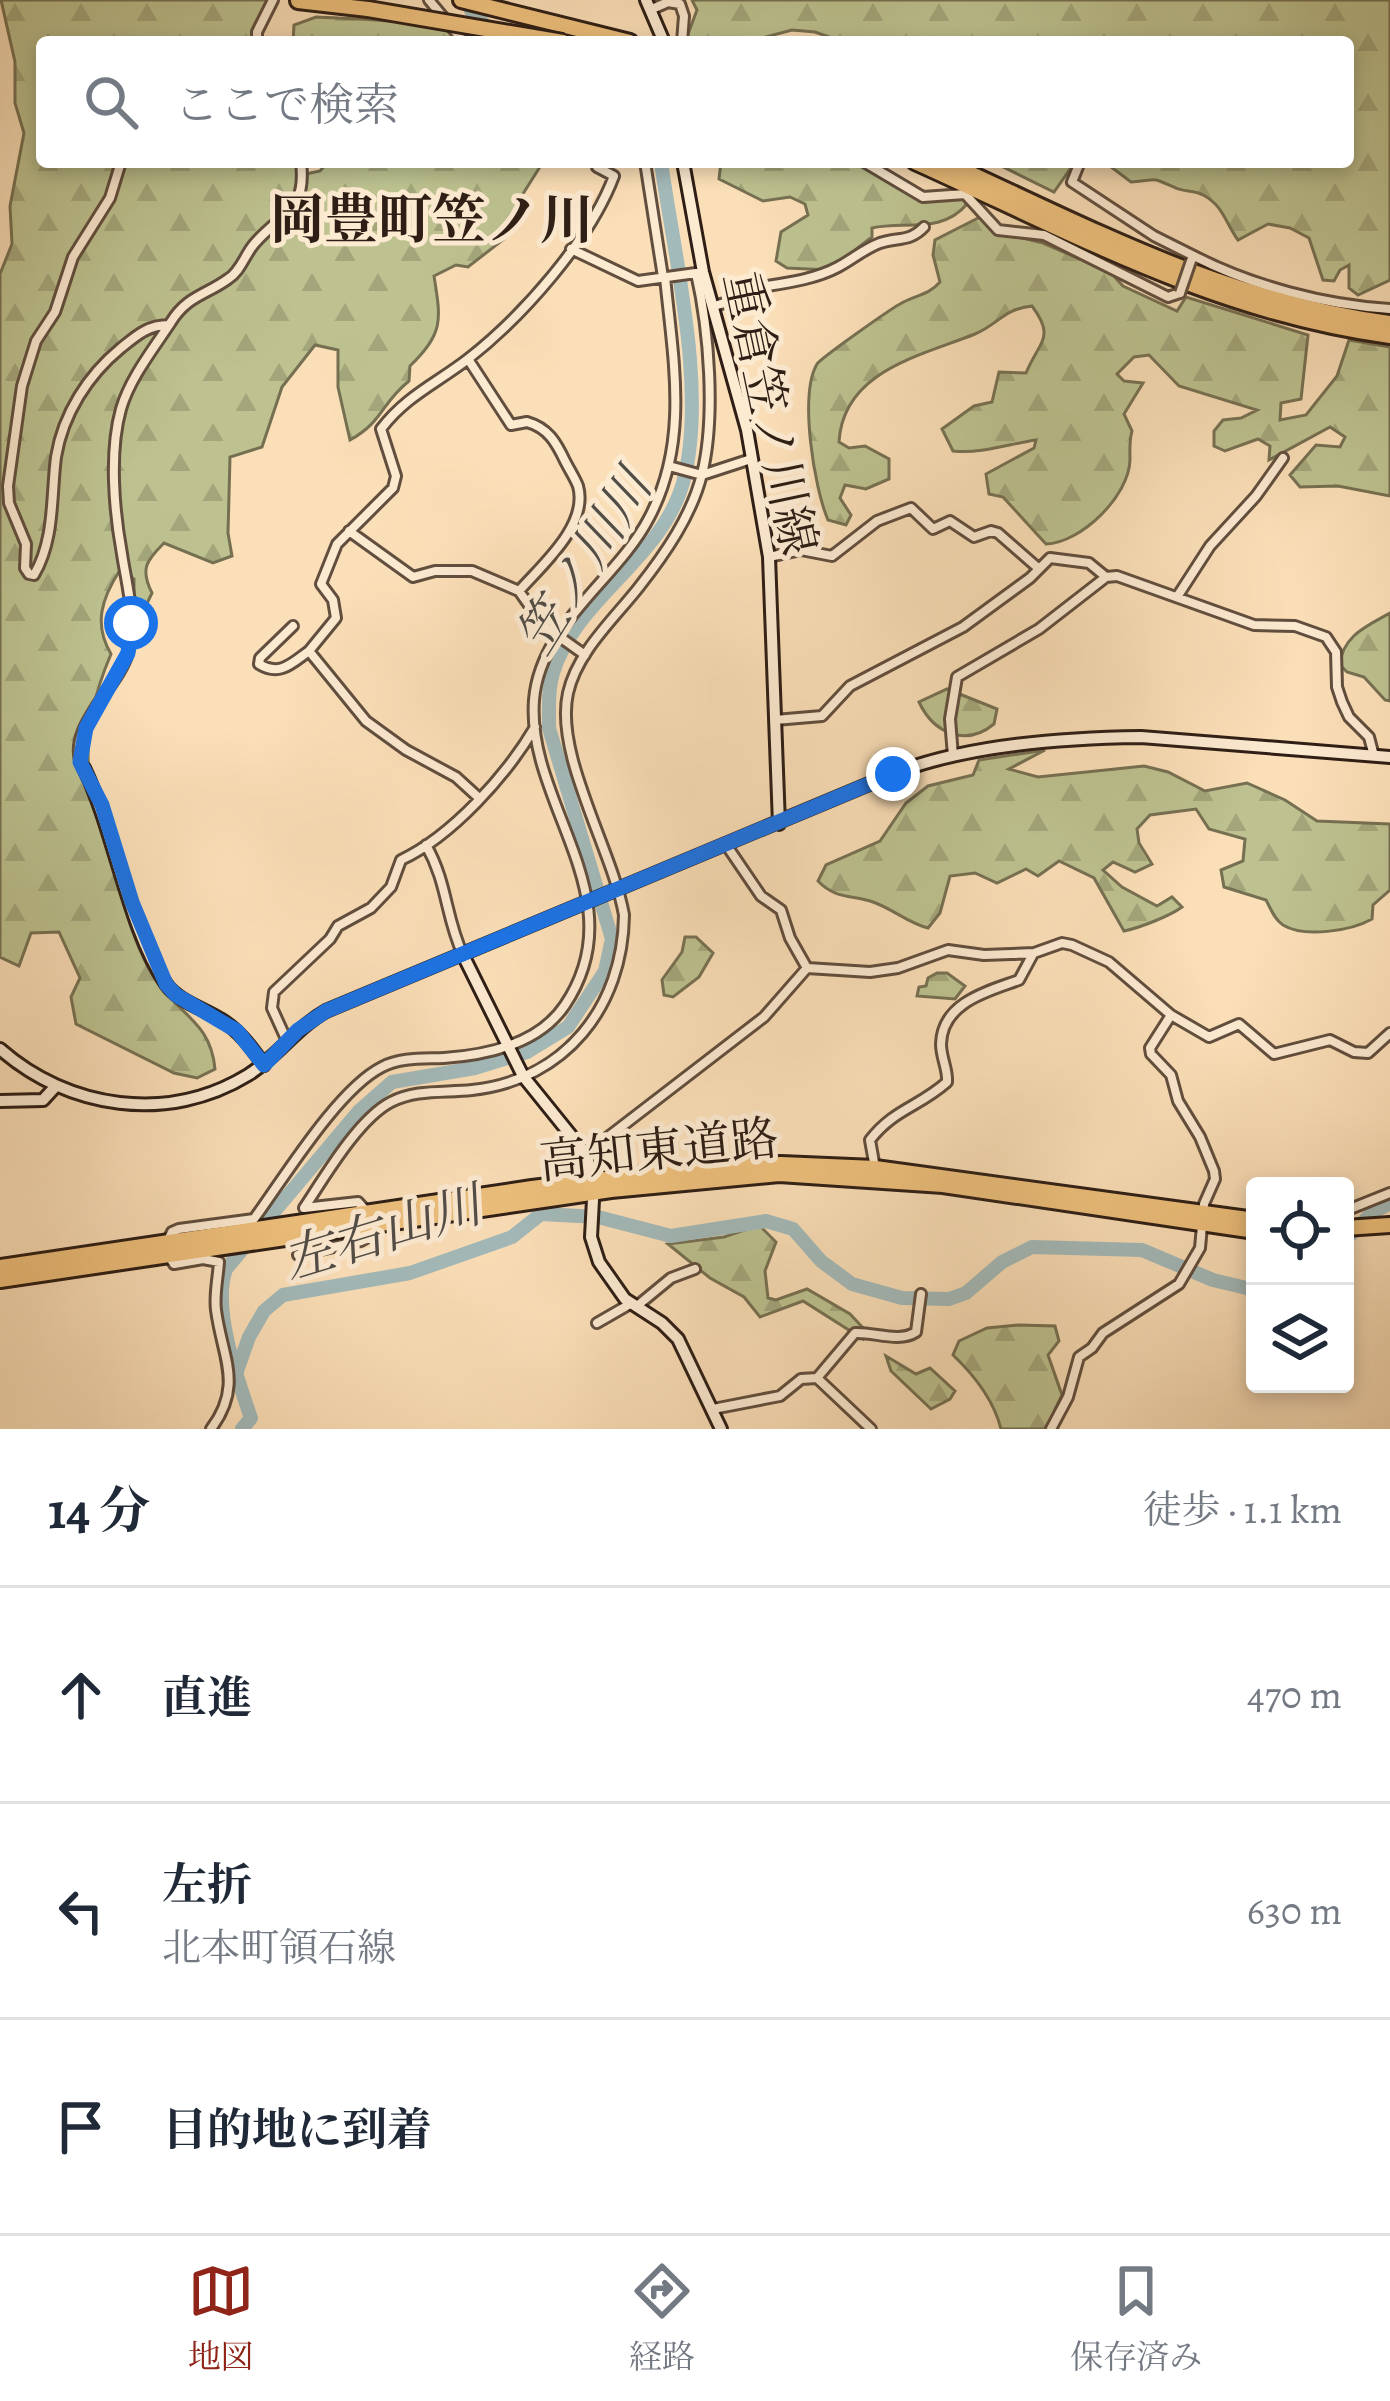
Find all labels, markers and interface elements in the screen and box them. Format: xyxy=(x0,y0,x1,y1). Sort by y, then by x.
search box xyxy=(36,36,1354,168)
icon: search xyxy=(78,69,144,135)
text: ここで検索 xyxy=(174,74,399,136)
district label: 岡豊町笠ノ川 xyxy=(270,183,594,257)
street label: 重倉笠ノ川線 xyxy=(708,265,832,561)
water label: 笠ノ川川 xyxy=(500,453,670,667)
route start xyxy=(104,596,158,650)
route end xyxy=(866,747,920,801)
street label: 高知東道路 xyxy=(536,1105,782,1195)
water label: 左右山川 xyxy=(274,1168,495,1296)
map controls xyxy=(1246,1177,1354,1393)
button: locate xyxy=(1246,1177,1354,1285)
button: layers xyxy=(1246,1285,1354,1393)
text: 14 分 xyxy=(48,1476,150,1546)
text: 徒歩 · 1.1 km xyxy=(1143,1483,1342,1536)
icon: ahead xyxy=(48,1662,114,1728)
text: 直進 xyxy=(162,1667,252,1729)
text: 470 m xyxy=(1247,1668,1342,1721)
text: 左折 xyxy=(162,1854,252,1916)
icon: left xyxy=(48,1878,114,1944)
text: 630 m xyxy=(1247,1884,1342,1937)
text: 北本町領石線 xyxy=(162,1921,396,1974)
icon: arrive xyxy=(48,2094,114,2160)
text: 目的地に到着 xyxy=(162,2099,432,2161)
tab: 地図 xyxy=(188,2258,254,2379)
tab: 経路 xyxy=(629,2258,695,2379)
tab: 保存済み xyxy=(1070,2258,1202,2379)

